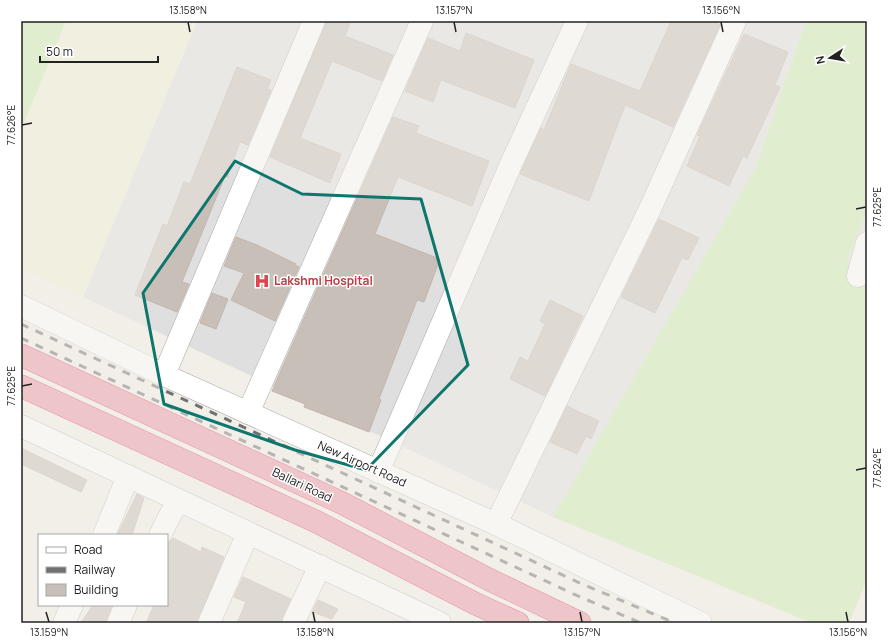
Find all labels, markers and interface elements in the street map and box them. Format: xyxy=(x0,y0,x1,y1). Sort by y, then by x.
text: 13.158°N xyxy=(169,3,207,17)
text: 13.157°N xyxy=(436,3,473,17)
text: 13.156°N xyxy=(702,3,740,17)
scale bar xyxy=(40,38,158,64)
north arrow xyxy=(810,38,850,78)
text: 50 m xyxy=(46,43,73,60)
text: N xyxy=(812,55,828,66)
text: 77.626°E xyxy=(4,104,18,145)
text: 77.625°E xyxy=(870,187,884,227)
hospital icon: Lakshmi Hospital xyxy=(253,272,271,290)
place label: Lakshmi Hospital xyxy=(274,272,373,289)
text: 77.625°E xyxy=(4,366,18,406)
street label: New Airport Road xyxy=(315,436,409,491)
text: 77.624°E xyxy=(870,448,884,488)
street label: Ballari Road xyxy=(269,463,335,506)
legend xyxy=(38,534,168,606)
text: Road xyxy=(74,541,102,558)
text: Railway xyxy=(74,561,116,578)
text: Building xyxy=(74,581,118,598)
text: 13.159°N xyxy=(30,625,68,639)
text: 13.158°N xyxy=(296,625,334,639)
text: 13.157°N xyxy=(564,625,601,639)
text: 13.156°N xyxy=(829,625,867,639)

